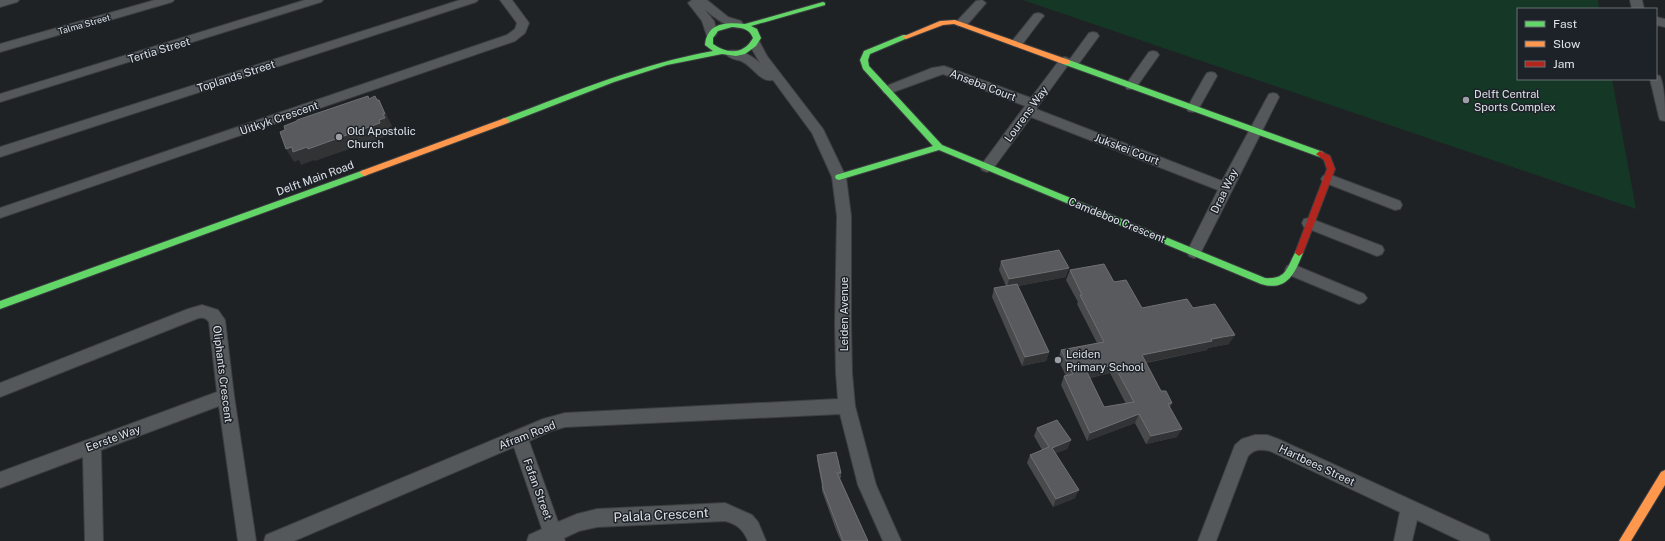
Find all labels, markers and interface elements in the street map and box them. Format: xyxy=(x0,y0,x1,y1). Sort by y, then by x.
legend xyxy=(1517,8,1657,80)
street label: Talma Street xyxy=(57,11,112,37)
text: Fast xyxy=(1553,17,1578,31)
street label: Tertia Street xyxy=(127,35,191,65)
text: Slow xyxy=(1553,37,1581,51)
text: Jam xyxy=(1553,57,1575,71)
street label: Toplands Street xyxy=(196,58,276,94)
street label: Anseba Court xyxy=(948,67,1018,103)
street label: Lourens Way xyxy=(1002,84,1050,144)
place label: Delft Central Sports Complex xyxy=(1474,88,1556,113)
marker: Delft Central Sports Complex xyxy=(1461,95,1471,105)
street label: Uitkyk Crescent xyxy=(238,99,320,137)
place label: Old Apostolic Church xyxy=(347,125,416,150)
street label: Jukskei Court xyxy=(1093,131,1161,167)
marker: Old Apostolic Church xyxy=(334,132,344,142)
street label: Delft Main Road xyxy=(275,158,355,198)
street label: Draa Way xyxy=(1208,167,1240,215)
street label: Camdeboo Crescent xyxy=(1067,195,1167,245)
street label: Leiden Avenue xyxy=(838,277,850,351)
street label: Oliphants Crescent xyxy=(211,325,235,423)
place label: Leiden Primary School xyxy=(1066,348,1144,373)
marker: Leiden Primary School xyxy=(1053,355,1063,365)
street label: Afram Road xyxy=(497,419,557,451)
street label: Eerste Way xyxy=(84,423,142,453)
street label: Hartbees Street xyxy=(1277,442,1357,488)
street label: Fafan Street xyxy=(521,457,555,521)
street label: Palala Crescent xyxy=(613,505,709,525)

